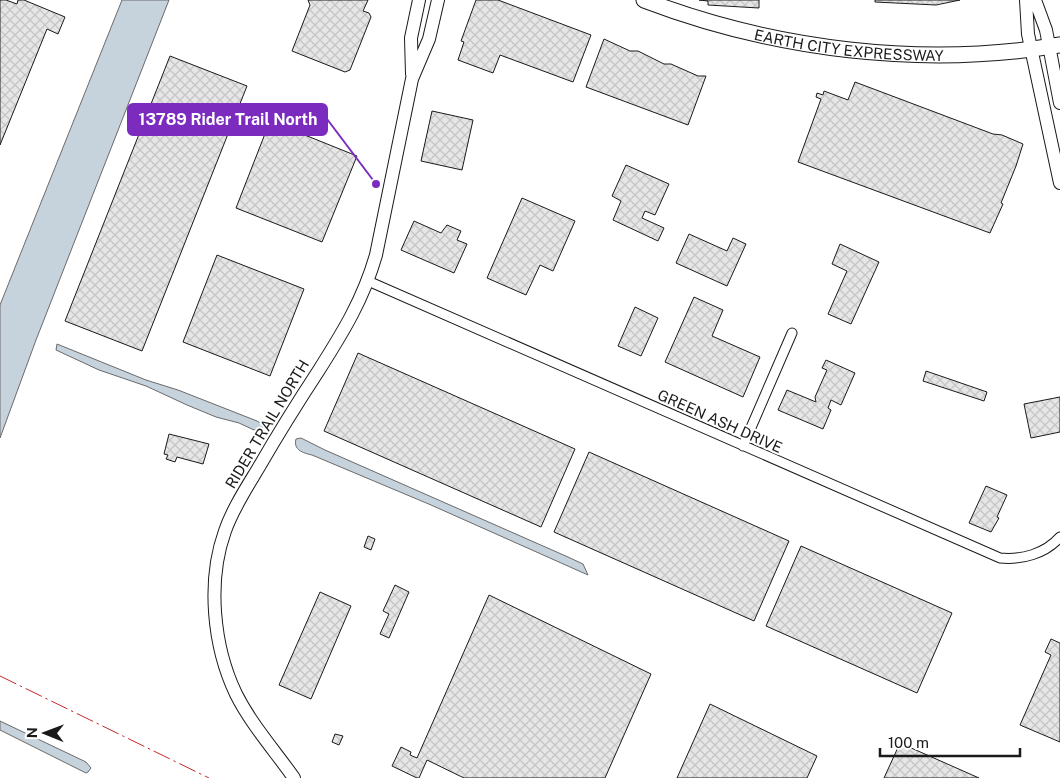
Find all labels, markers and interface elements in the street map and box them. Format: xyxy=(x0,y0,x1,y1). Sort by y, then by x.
street label: EARTH CITY EXPRESSWAY xyxy=(753,25,944,63)
callout: 13789 Rider Trail North xyxy=(128,104,327,135)
text: 13789 Rider Trail North xyxy=(139,110,317,129)
street label: RIDER TRAIL NORTH xyxy=(222,357,312,491)
street label: GREEN ASH DRIVE xyxy=(655,386,785,456)
north arrow xyxy=(20,708,70,758)
scale bar xyxy=(880,726,1020,758)
text: N xyxy=(24,727,40,738)
text: 100 m xyxy=(888,734,929,751)

